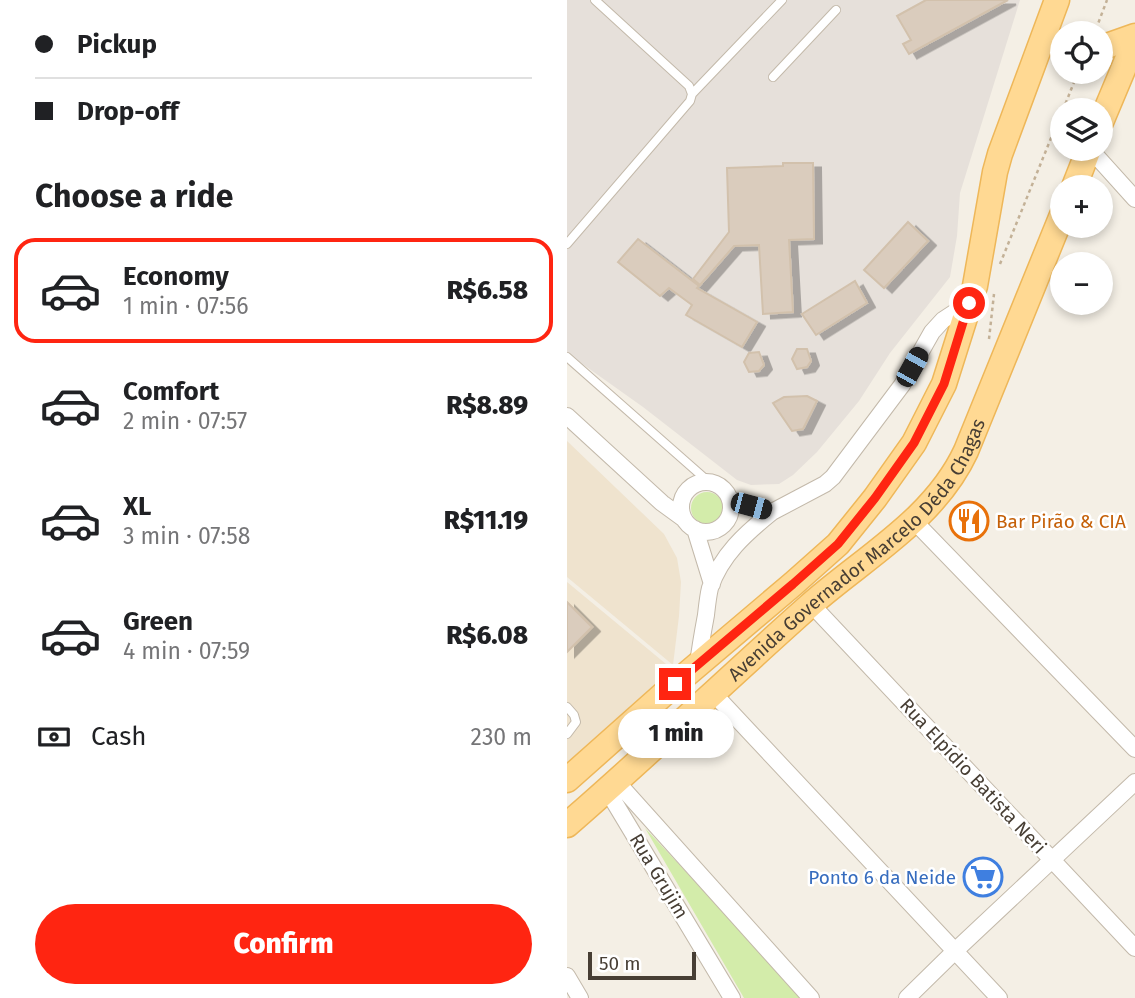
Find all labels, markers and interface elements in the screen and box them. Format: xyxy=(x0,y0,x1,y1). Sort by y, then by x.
map controls xyxy=(1050,21,1113,315)
button: locate xyxy=(1050,21,1113,84)
text: Pickup xyxy=(77,29,157,60)
text: Drop-off xyxy=(77,96,179,127)
button: layers xyxy=(1050,98,1113,161)
button: + xyxy=(1050,175,1113,238)
text: Choose a ride xyxy=(35,177,233,215)
button: − xyxy=(1050,252,1113,315)
icon: car xyxy=(39,259,102,322)
text: Economy xyxy=(123,261,229,292)
text: R$6.58 xyxy=(447,275,528,306)
route start xyxy=(953,287,985,319)
text: 1 min · 07:56 xyxy=(123,292,248,320)
car xyxy=(893,344,932,390)
icon: car xyxy=(39,374,102,437)
text: Comfort xyxy=(123,376,219,407)
text: R$8.89 xyxy=(446,390,528,421)
text: 2 min · 07:57 xyxy=(123,407,247,435)
street label: Avenida Governador Marcelo Déda Chagas xyxy=(723,415,990,685)
icon: car xyxy=(39,489,102,552)
car xyxy=(728,490,775,522)
text: XL xyxy=(123,491,151,522)
restaurant icon: Bar Pirão & CIA xyxy=(948,500,990,542)
text: R$11.19 xyxy=(444,505,528,536)
place label: Bar Pirão & CIA xyxy=(996,510,1126,533)
text: 3 min · 07:58 xyxy=(123,522,250,550)
icon: car xyxy=(39,604,102,667)
text: Green xyxy=(123,606,193,637)
text: R$6.08 xyxy=(446,620,528,651)
text: 4 min · 07:59 xyxy=(123,637,250,665)
route end xyxy=(659,668,691,700)
street label: Rua Elpídio Batista Neri xyxy=(895,694,1051,858)
callout: 1 min xyxy=(617,708,733,758)
icon: cash xyxy=(35,718,73,756)
text: 1 min xyxy=(648,719,704,747)
text: Cash xyxy=(91,721,147,752)
text: 230 m xyxy=(471,723,532,751)
street label: Rua Grujim xyxy=(625,829,693,923)
supermarket icon: Ponto 6 da Neide xyxy=(962,856,1004,898)
place label: Ponto 6 da Neide xyxy=(808,866,956,889)
button: Confirm xyxy=(35,904,532,984)
scale bar xyxy=(588,949,697,981)
text: 50 m xyxy=(599,952,640,975)

